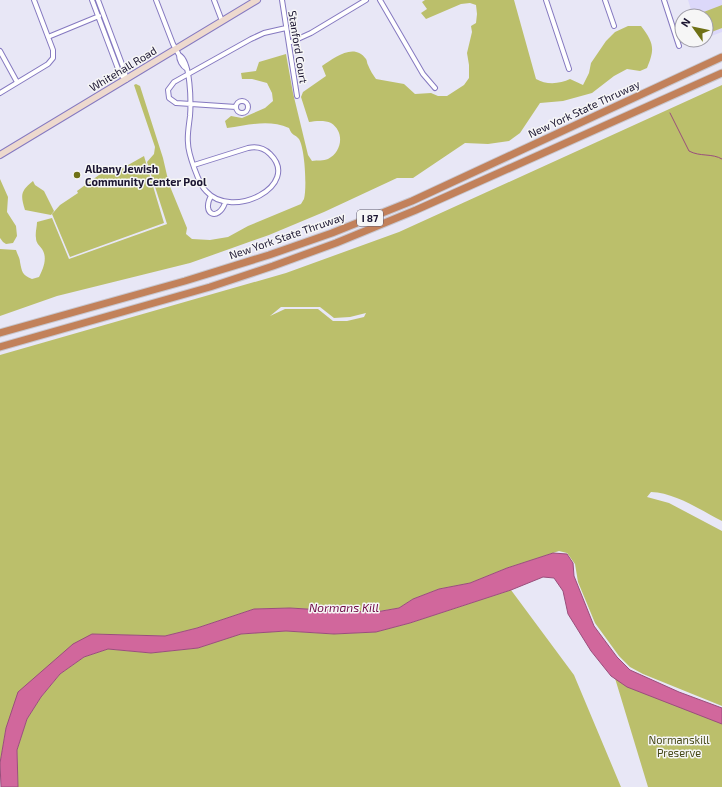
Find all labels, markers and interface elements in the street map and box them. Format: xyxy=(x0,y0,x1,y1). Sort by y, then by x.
north arrow xyxy=(674,8,714,48)
street label: Stanford Court xyxy=(286,10,311,84)
text: N xyxy=(678,15,693,29)
street label: Whitehall Road xyxy=(87,43,159,94)
street label: New York State Thruway xyxy=(526,77,642,140)
place label: Albany Jewish Community Center Pool xyxy=(85,162,207,189)
marker: Albany Jewish Community Center Pool xyxy=(72,170,82,180)
street label: New York State Thruway xyxy=(227,209,347,261)
road number: I 87 xyxy=(357,210,383,226)
water label: Normans Kill xyxy=(309,600,379,614)
park label: Normanskill Preserve xyxy=(649,733,710,759)

